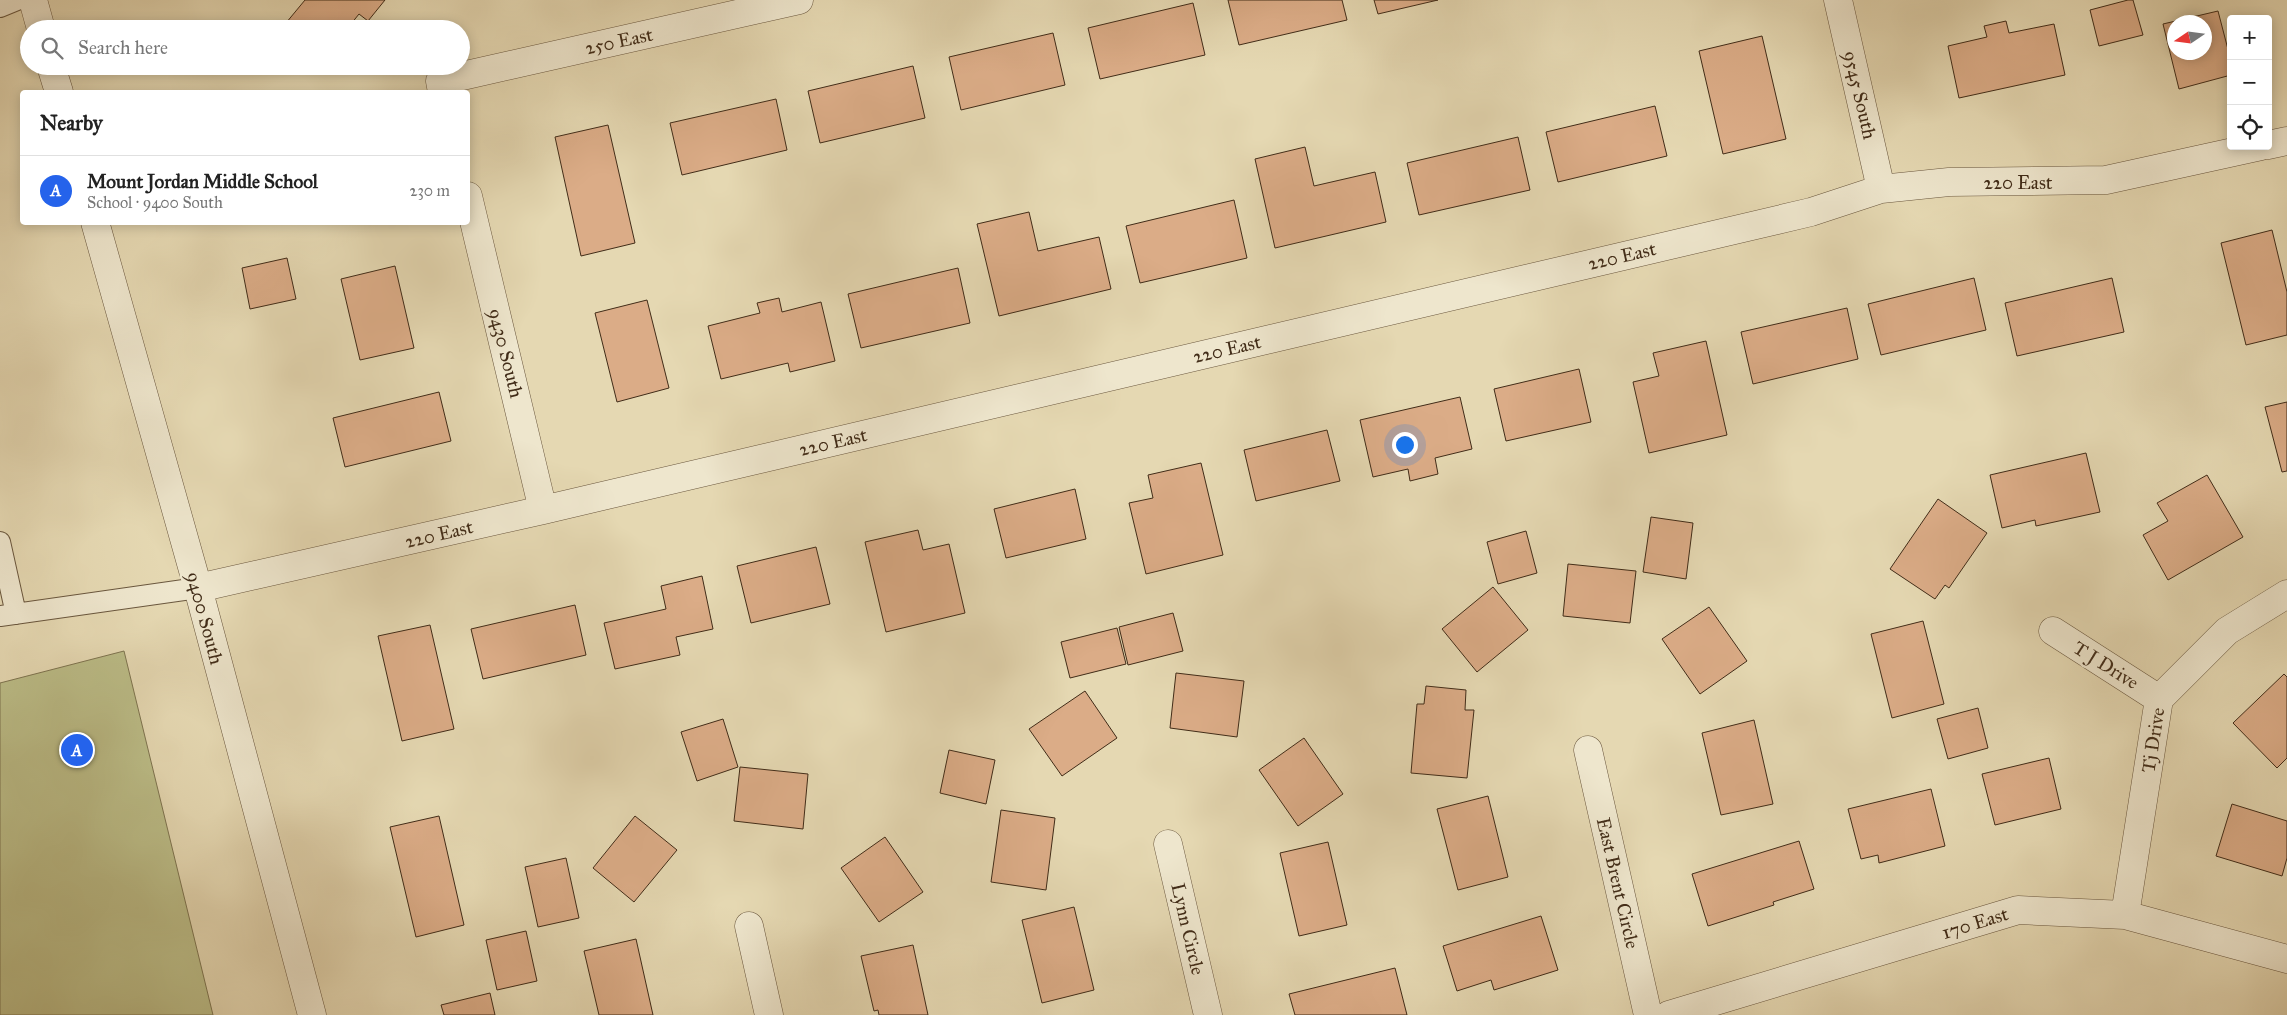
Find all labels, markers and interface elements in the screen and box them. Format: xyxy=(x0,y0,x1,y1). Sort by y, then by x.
north arrow xyxy=(2167,15,2212,60)
map controls xyxy=(2227,15,2272,150)
button: + xyxy=(2227,15,2272,60)
search box xyxy=(20,20,470,75)
street label: 250 East xyxy=(583,23,655,59)
icon: search xyxy=(38,34,66,62)
text: Search here xyxy=(78,36,168,59)
street label: 9545 South xyxy=(1839,49,1881,142)
button: − xyxy=(2227,60,2272,105)
button: locate xyxy=(2227,105,2272,150)
text: Nearby xyxy=(40,110,103,136)
text: Mount Jordan Middle School xyxy=(87,170,318,193)
street label: 220 East xyxy=(1983,171,2053,194)
text: A xyxy=(51,181,61,200)
text: 230 m xyxy=(410,181,450,200)
text: School · 9400 South xyxy=(87,193,223,212)
street label: 220 East xyxy=(1586,237,1659,275)
street label: 9430 South xyxy=(484,306,528,401)
street label: 220 East xyxy=(1191,330,1264,368)
street label: 220 East xyxy=(797,423,870,461)
your location xyxy=(1392,432,1418,458)
street label: 220 East xyxy=(403,515,476,553)
street label: 9400 South xyxy=(182,569,229,667)
street label: T J Drive xyxy=(2068,636,2143,695)
street label: Tj Drive xyxy=(2137,706,2170,774)
pin: A xyxy=(61,731,93,769)
street label: East Brent Circle xyxy=(1592,815,1644,951)
street label: Lynn Circle xyxy=(1166,881,1210,977)
street label: 170 East xyxy=(1939,902,2011,944)

